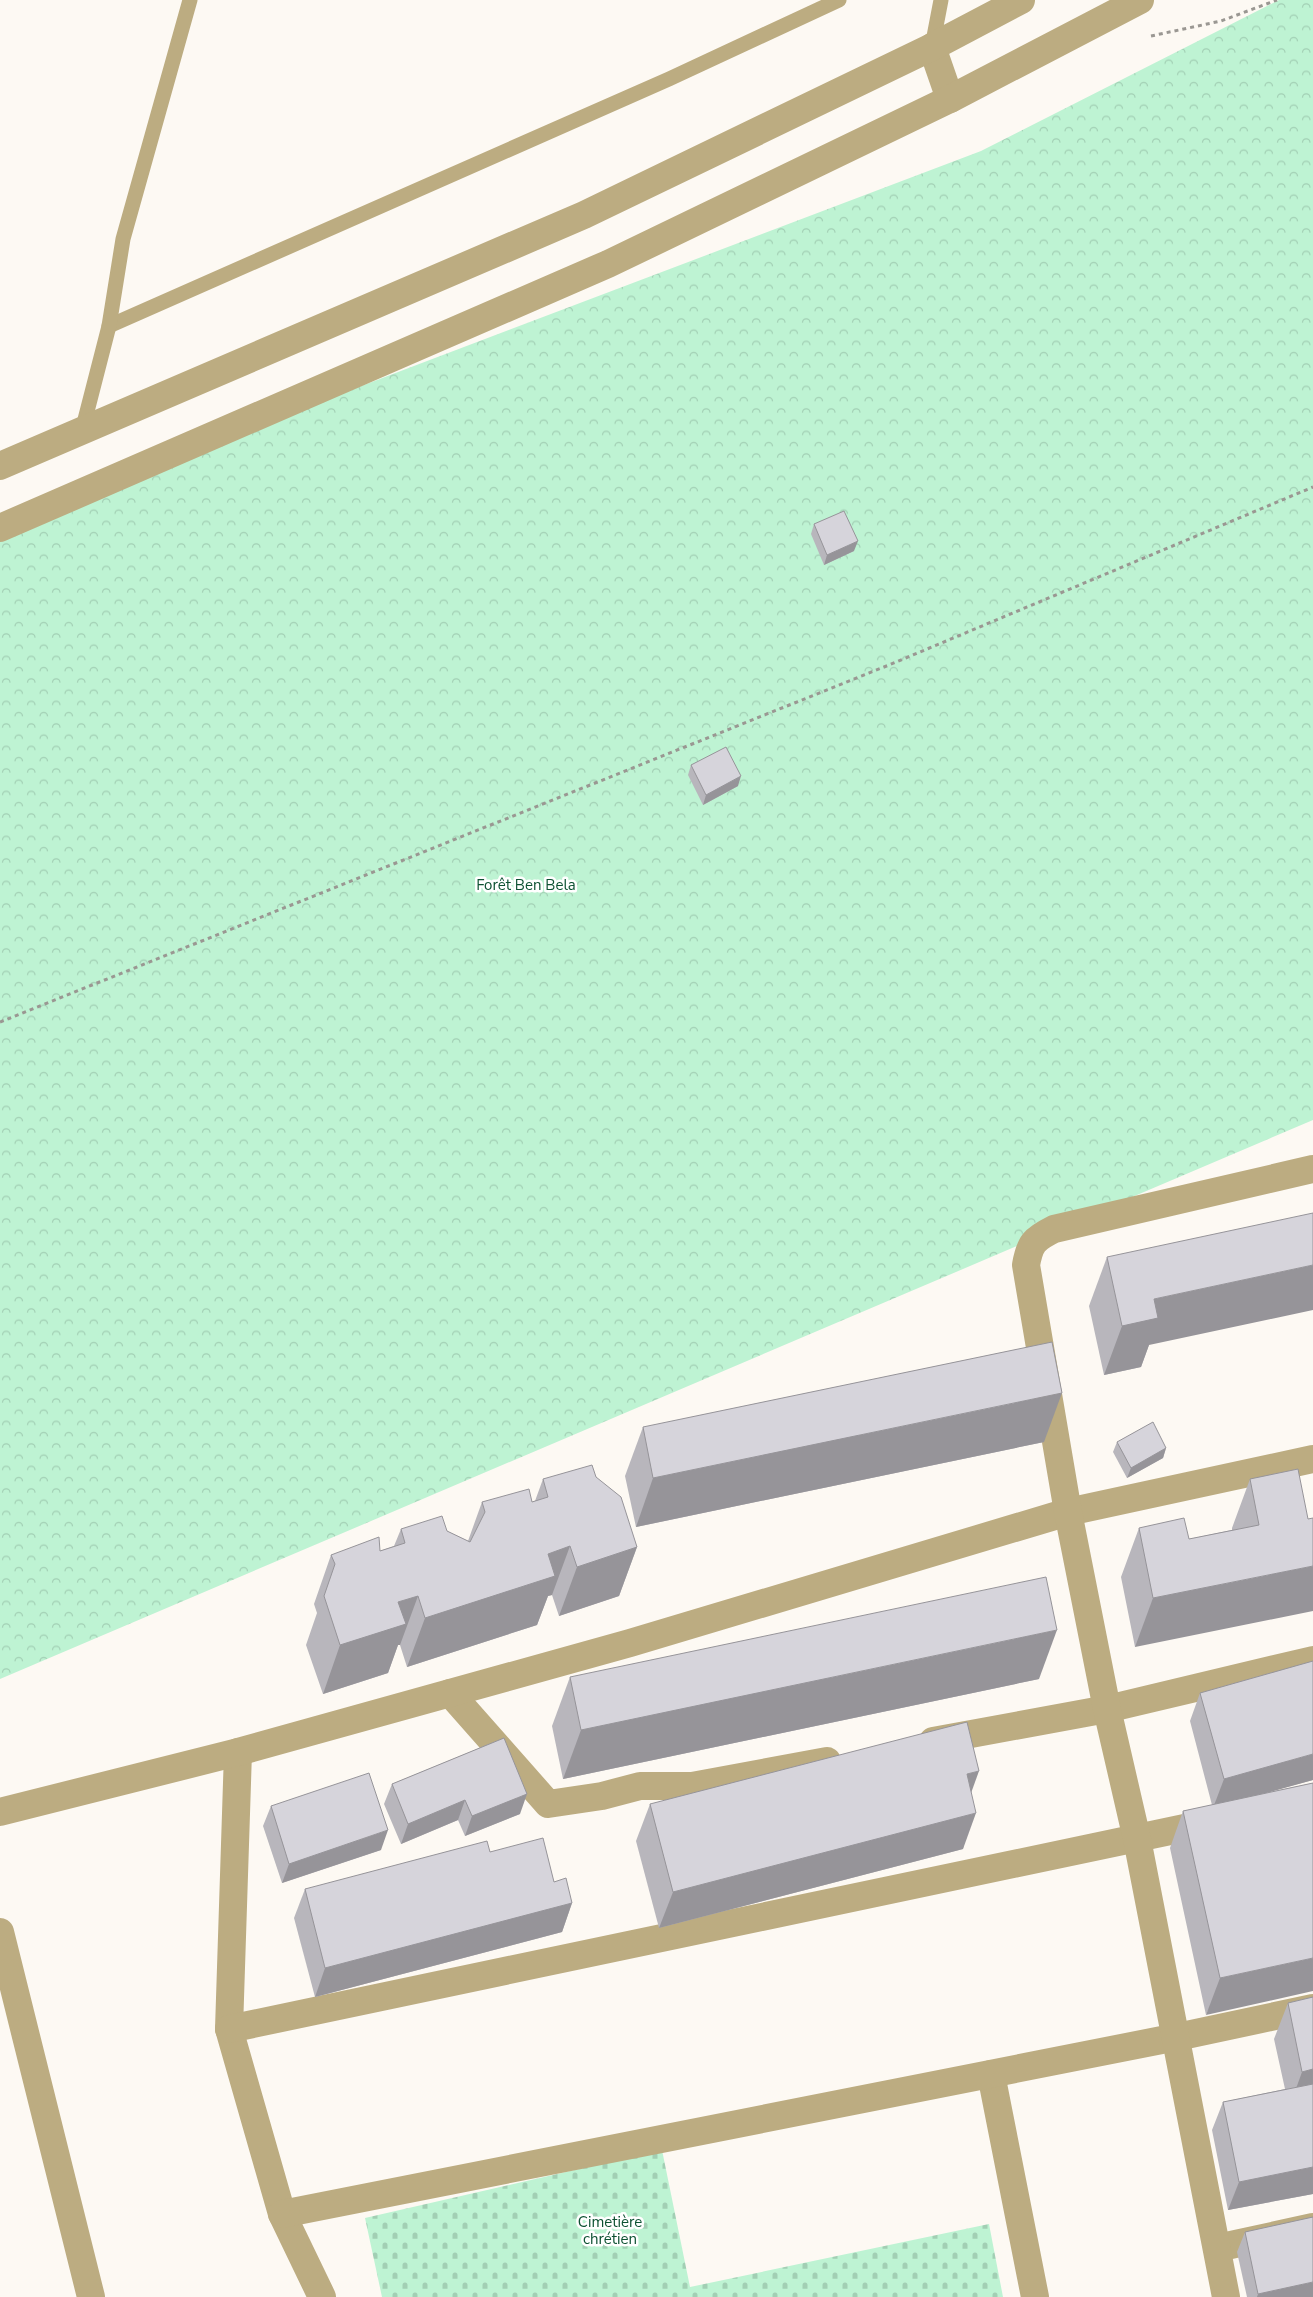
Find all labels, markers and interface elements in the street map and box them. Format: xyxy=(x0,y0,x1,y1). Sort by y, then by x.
park label: Forêt Ben Bela xyxy=(476,875,576,895)
park label: Cimetière chrétien xyxy=(578,2212,642,2249)

